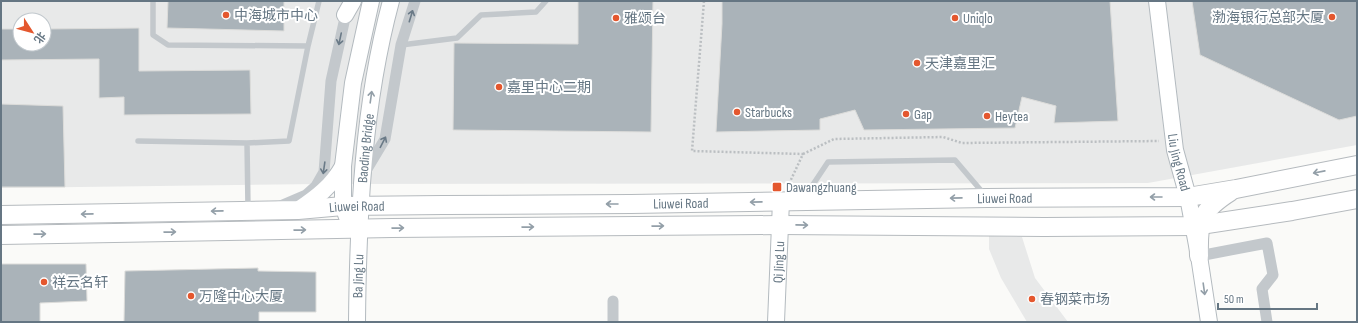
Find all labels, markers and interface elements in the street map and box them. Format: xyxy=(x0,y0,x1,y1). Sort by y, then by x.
place label: 中海城市中心 xyxy=(234,7,318,24)
place label: 渤海银行总部大厦 xyxy=(1212,9,1324,26)
marker: 中海城市中心 xyxy=(221,10,231,20)
one-way arrow xyxy=(408,10,415,23)
place label: 雅颂台 xyxy=(624,10,666,27)
place label: Uniqlo xyxy=(963,10,993,27)
north arrow xyxy=(12,12,52,52)
marker: 渤海银行总部大厦 xyxy=(1327,12,1337,22)
marker: 雅颂台 xyxy=(611,13,621,23)
marker: Uniqlo xyxy=(950,13,960,23)
text: 北 xyxy=(31,29,48,46)
one-way arrow xyxy=(336,32,344,45)
place label: 天津嘉里汇 xyxy=(925,55,995,72)
marker: 天津嘉里汇 xyxy=(912,58,922,68)
place label: 嘉里中心二期 xyxy=(507,79,591,96)
marker: 嘉里中心二期 xyxy=(494,82,504,92)
one-way arrow xyxy=(367,91,375,104)
place label: Starbucks xyxy=(745,104,792,121)
place label: Gap xyxy=(914,106,932,123)
marker: Starbucks xyxy=(732,107,742,117)
place label: Heytea xyxy=(995,108,1028,125)
marker: Gap xyxy=(901,109,911,119)
marker: Heytea xyxy=(982,111,992,121)
street label: Baoding Bridge xyxy=(354,113,377,184)
street label: Liu Jing Road xyxy=(1165,133,1194,193)
one-way arrow xyxy=(380,137,387,149)
one-way arrow xyxy=(320,161,328,174)
one-way arrow xyxy=(1313,169,1326,177)
place label: Dawangzhuang xyxy=(786,179,857,196)
marker: Dawangzhuang xyxy=(771,181,783,193)
street label: Liuwei Road xyxy=(977,189,1033,207)
one-way arrow xyxy=(1150,193,1163,201)
street label: Liuwei Road xyxy=(653,194,709,212)
one-way arrow xyxy=(950,194,963,202)
street label: Liuwei Road xyxy=(328,197,385,216)
one-way arrow xyxy=(750,198,763,206)
one-way arrow xyxy=(606,200,619,208)
one-way arrow xyxy=(211,207,224,215)
one-way arrow xyxy=(81,210,94,218)
one-way arrow xyxy=(795,221,808,229)
one-way arrow xyxy=(651,222,664,230)
one-way arrow xyxy=(521,223,534,231)
one-way arrow xyxy=(391,224,404,232)
one-way arrow xyxy=(293,226,306,234)
one-way arrow xyxy=(163,228,176,236)
one-way arrow xyxy=(33,231,46,238)
street label: Qi Jing Lu xyxy=(769,241,788,283)
street label: Ba Jing Lu xyxy=(349,254,367,298)
place label: 祥云名轩 xyxy=(52,274,108,291)
marker: 祥云名轩 xyxy=(39,277,49,287)
one-way arrow xyxy=(1200,282,1208,295)
scale bar xyxy=(1218,285,1317,311)
place label: 万隆中心大厦 xyxy=(199,288,283,305)
marker: 万隆中心大厦 xyxy=(186,291,196,301)
place label: 春钢菜市场 xyxy=(1040,291,1110,308)
text: 50 m xyxy=(1224,292,1244,307)
marker: 春钢菜市场 xyxy=(1027,294,1037,304)

